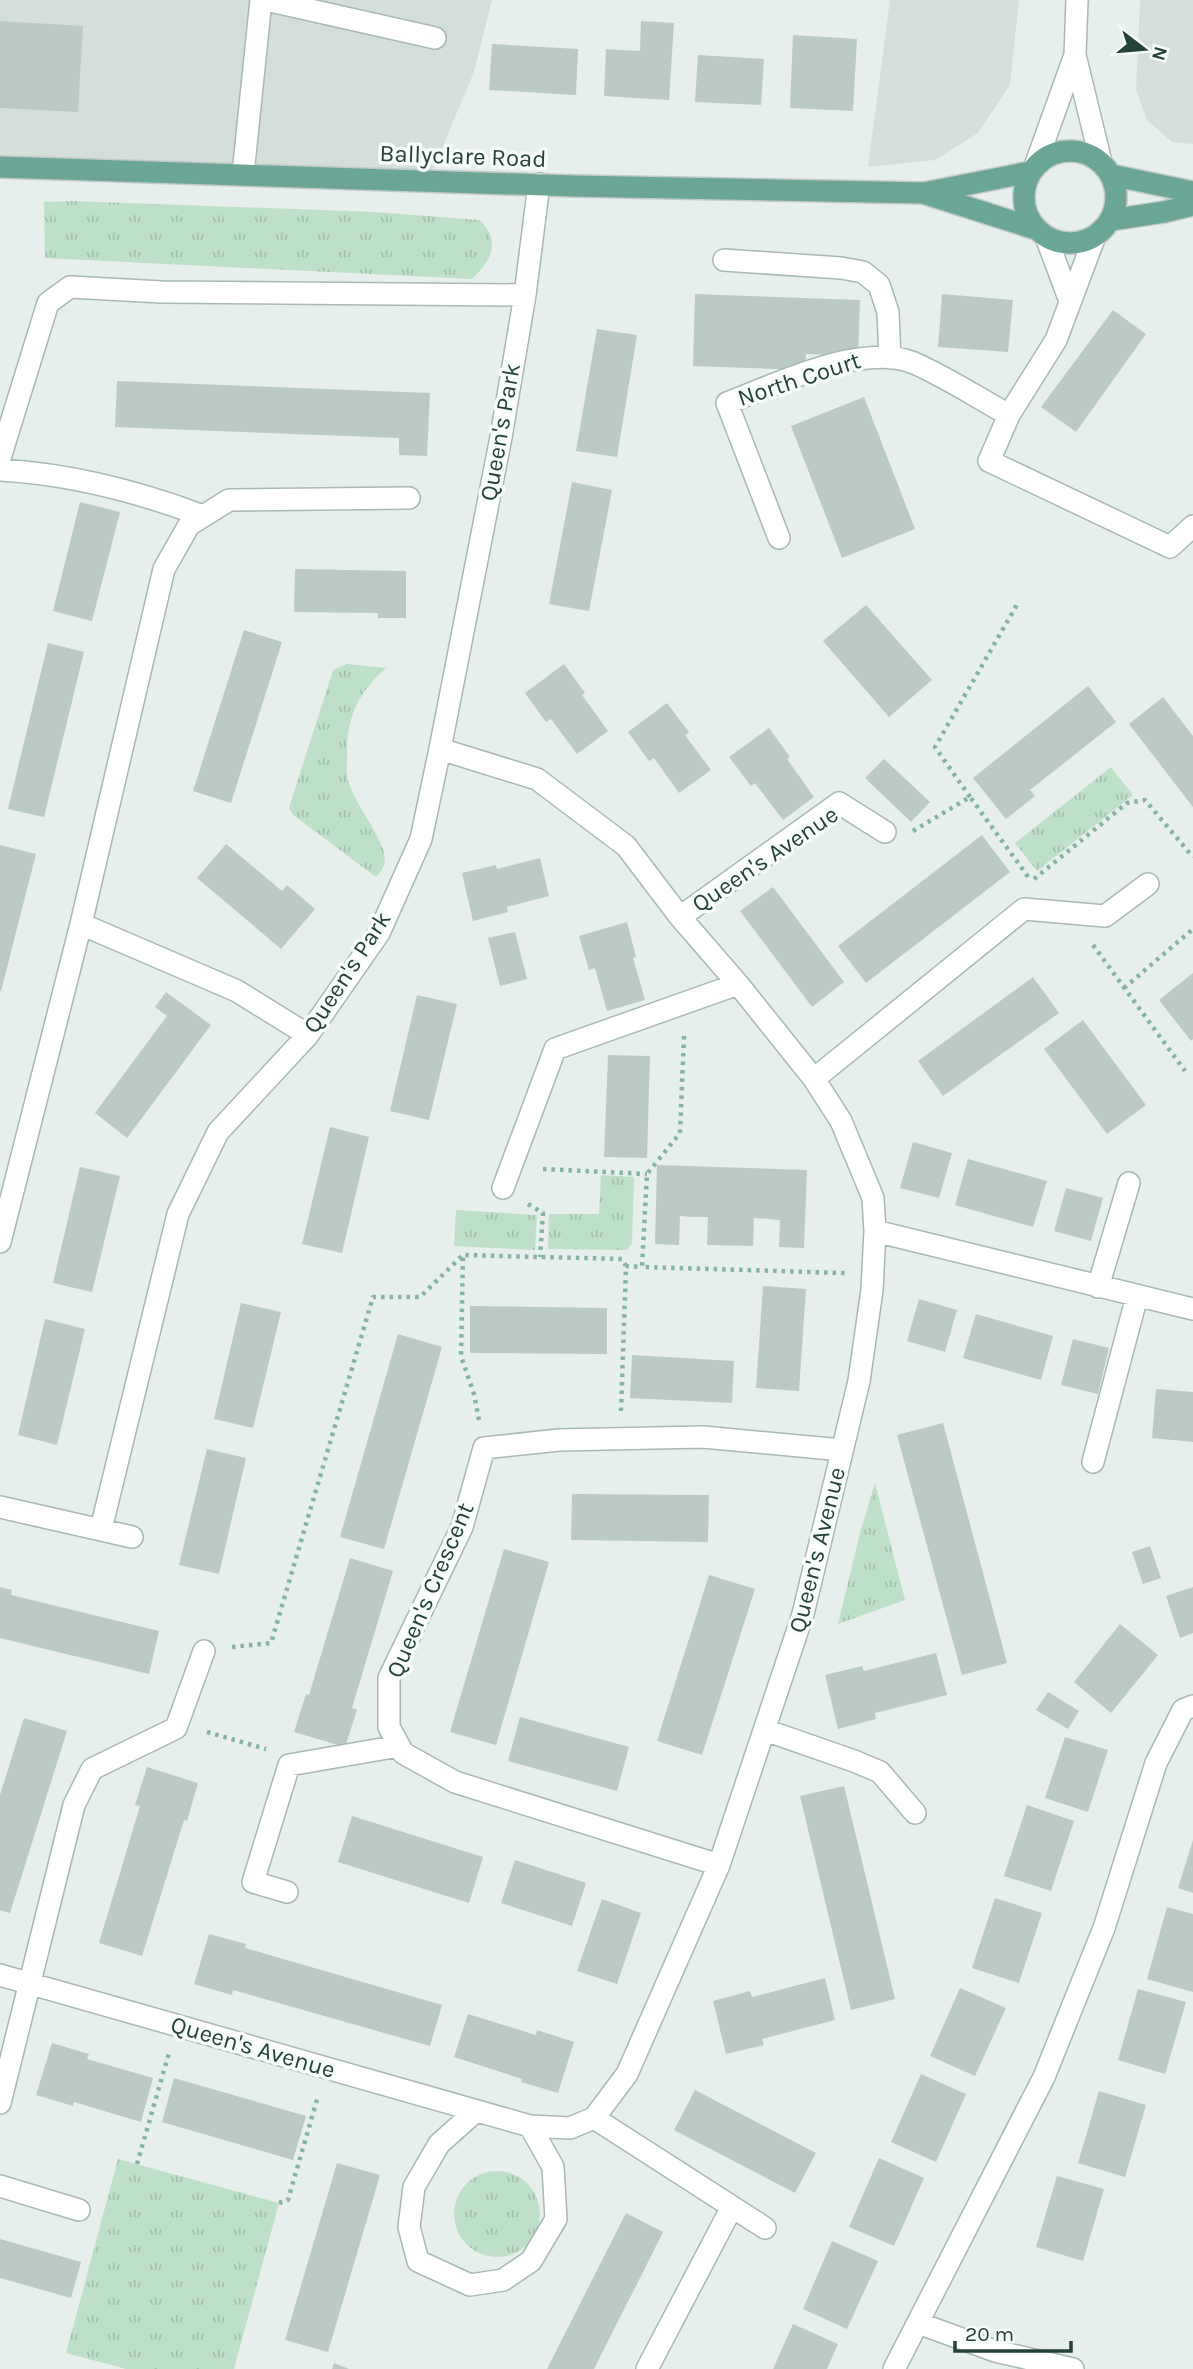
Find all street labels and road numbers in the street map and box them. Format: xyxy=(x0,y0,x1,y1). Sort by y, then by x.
street label: Ballyclare Road xyxy=(379,139,547,173)
street label: North Court xyxy=(734,346,864,412)
street label: Queen's Park xyxy=(474,361,526,503)
street label: Queen's Avenue xyxy=(687,800,843,918)
street label: Queen's Park xyxy=(297,906,397,1038)
street label: Queen's Avenue xyxy=(783,1464,851,1636)
street label: Queen's Crescent xyxy=(381,1498,479,1682)
street label: Queen's Avenue xyxy=(168,2010,338,2084)

